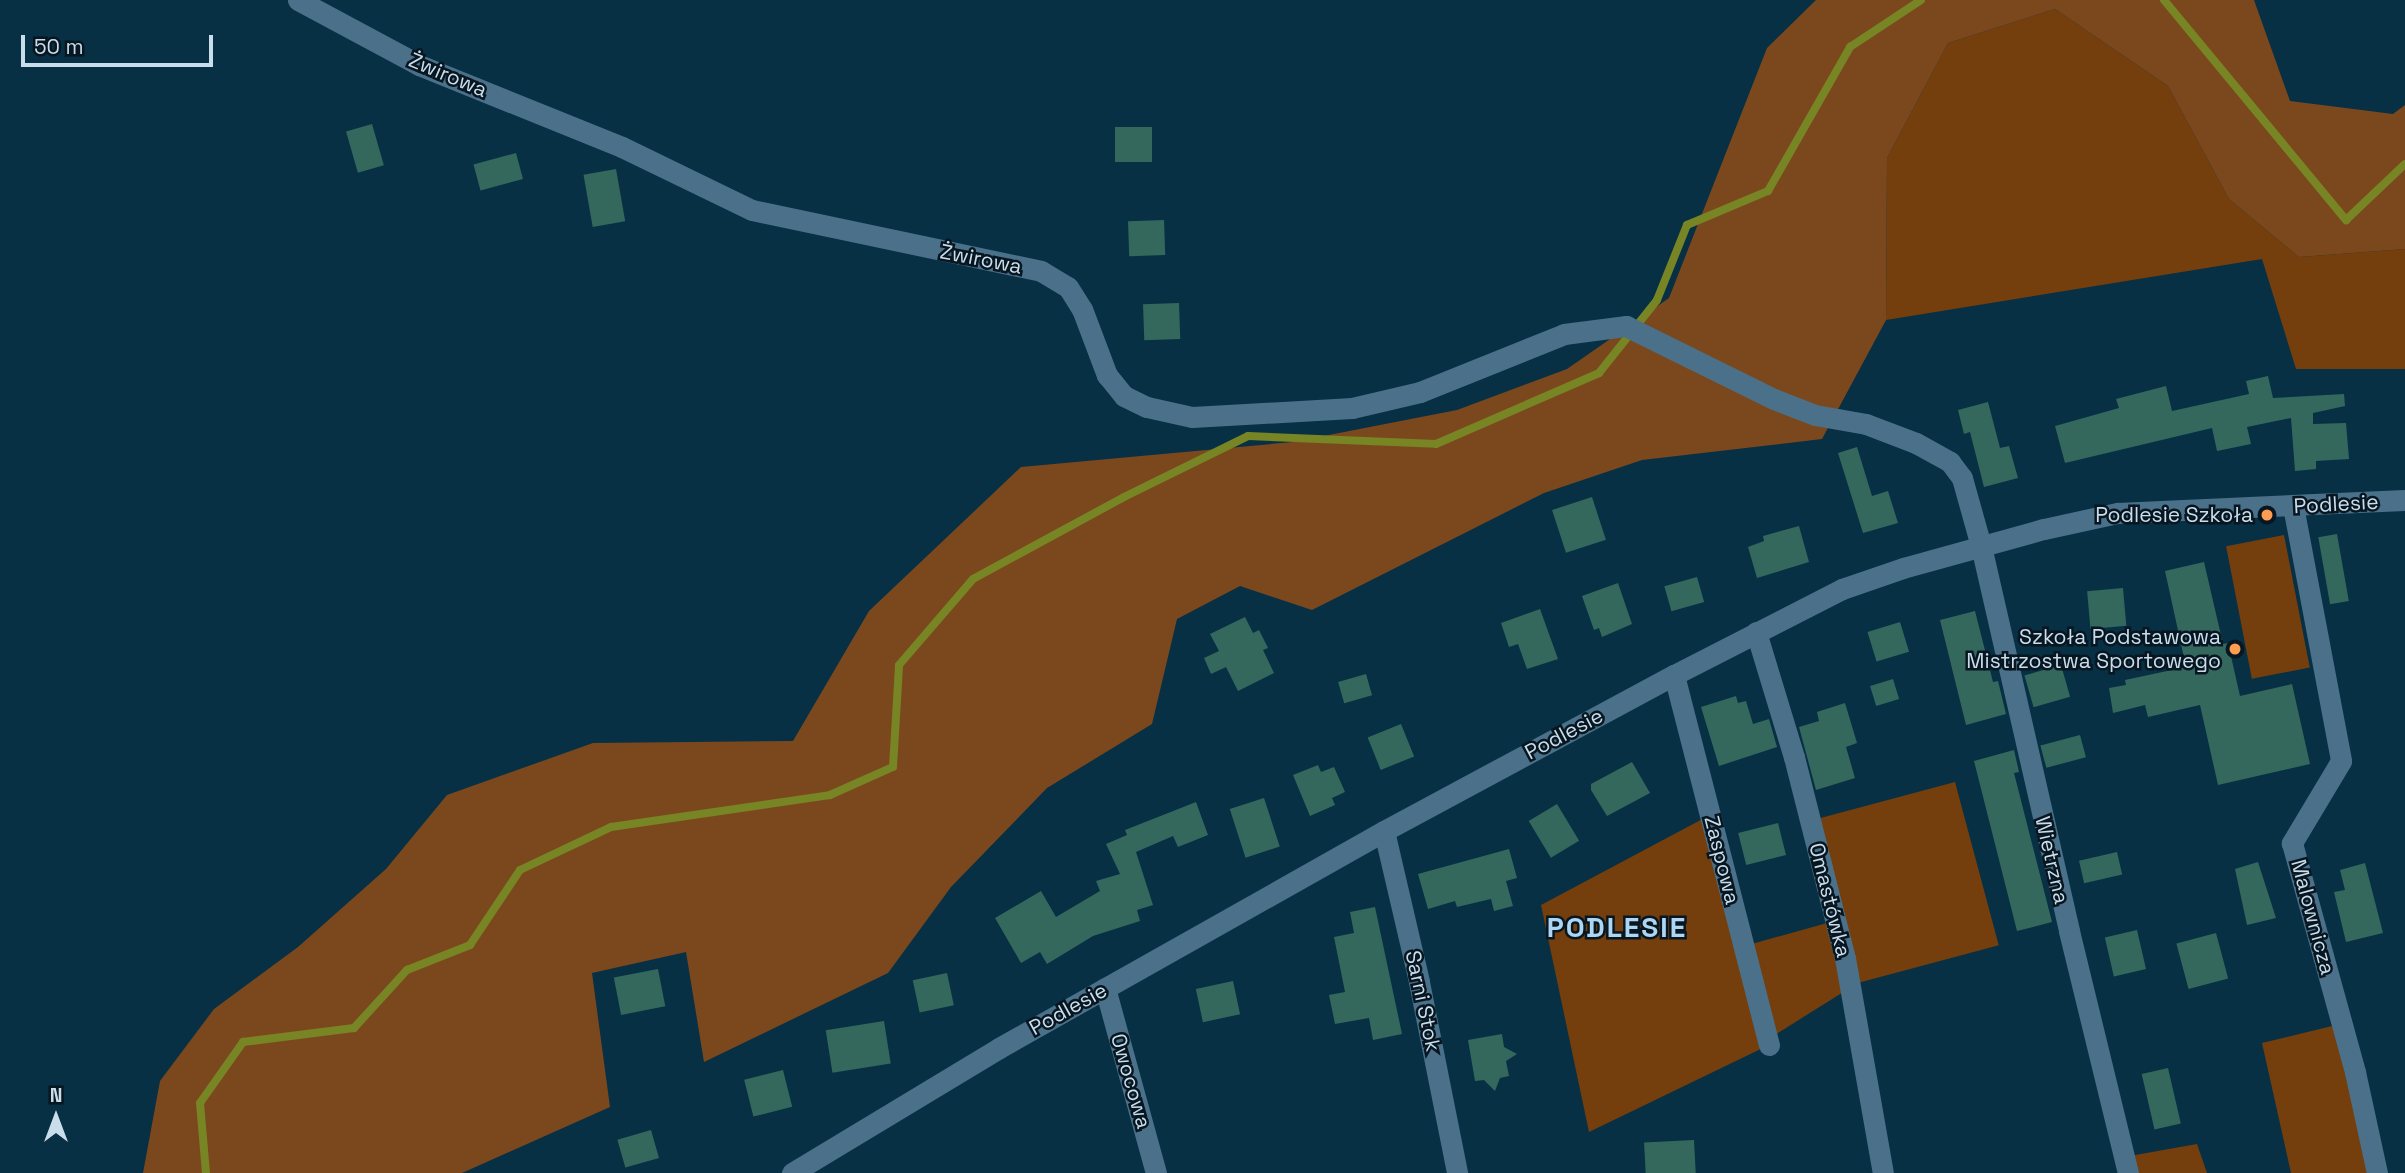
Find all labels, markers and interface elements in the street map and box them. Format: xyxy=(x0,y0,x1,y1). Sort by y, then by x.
scale bar xyxy=(24,21,217,65)
text: 50 m xyxy=(34,33,84,60)
street label: Żwirowa xyxy=(405,47,491,103)
street label: Żwirowa xyxy=(938,239,1024,279)
street label: Podlesie xyxy=(2293,489,2379,519)
place label: Podlesie Szkoła xyxy=(2095,502,2253,528)
marker: Podlesie Szkoła xyxy=(2259,507,2275,523)
place label: Szkoła Podstawowa Mistrzostwa Sportowego xyxy=(1966,624,2221,674)
marker: Szkoła Podstawowa Mistrzostwa Sportowego xyxy=(2227,641,2243,657)
street label: Podlesie xyxy=(1521,703,1607,765)
street label: Zaspowa xyxy=(1699,813,1745,907)
street label: Wietrzna xyxy=(2030,814,2074,906)
street label: Omastówka xyxy=(1804,840,1856,960)
street label: Malownicza xyxy=(2286,857,2340,977)
district label: PODLESIE xyxy=(1548,910,1686,944)
street label: Sarni Stok xyxy=(1400,948,1446,1054)
street label: Podlesie xyxy=(1025,977,1111,1041)
street label: Owocowa xyxy=(1105,1031,1157,1131)
north arrow xyxy=(21,1082,91,1152)
text: N xyxy=(50,1083,62,1108)

